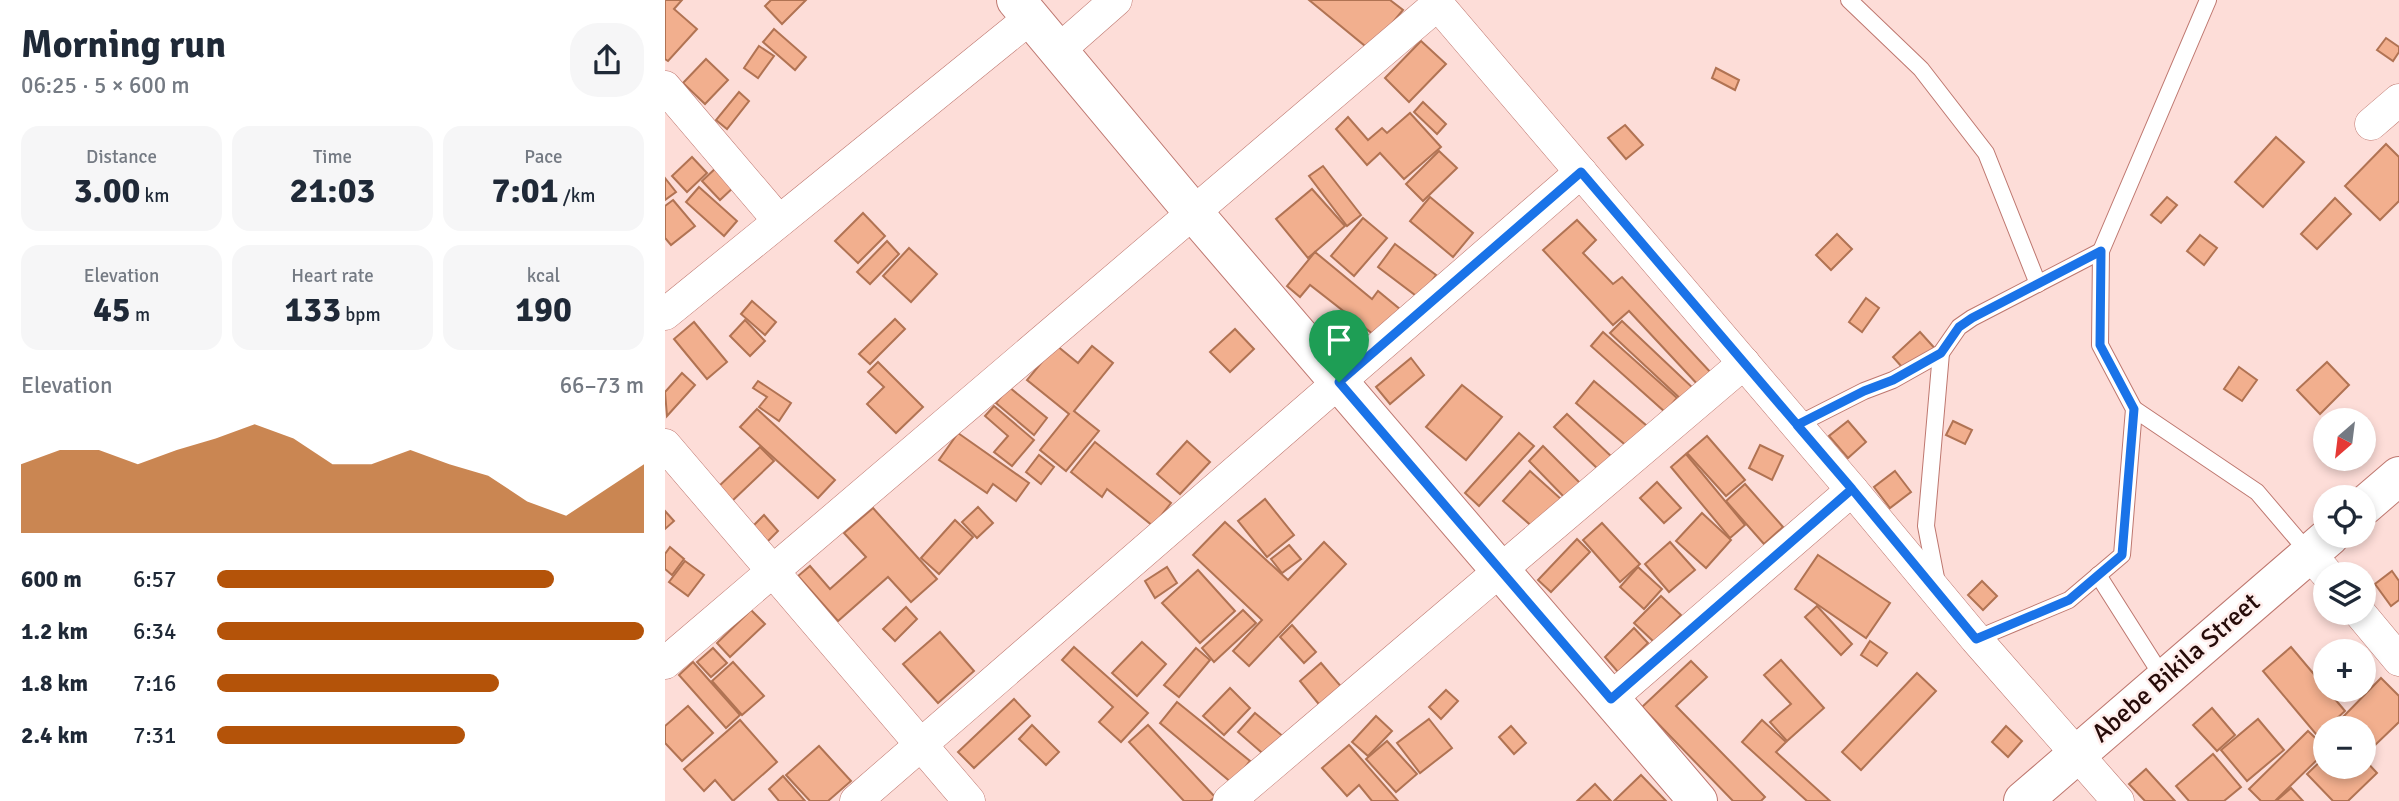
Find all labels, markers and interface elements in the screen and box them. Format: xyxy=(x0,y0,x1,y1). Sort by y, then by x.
text: Morning run xyxy=(21,21,226,68)
button: share xyxy=(570,23,644,97)
text: 06:25 · 5 × 600 m xyxy=(21,71,190,100)
text: Distance xyxy=(86,145,157,169)
text: Time xyxy=(313,145,352,169)
text: Pace xyxy=(524,145,563,169)
text: 3.00 xyxy=(74,169,140,212)
text: 21:03 xyxy=(290,169,375,212)
text: 7:01 xyxy=(492,169,559,212)
text: km xyxy=(140,184,169,208)
text: /km xyxy=(559,184,595,208)
text: Elevation xyxy=(84,264,159,288)
text: Heart rate xyxy=(291,264,374,288)
text: kcal xyxy=(527,264,560,288)
text: 45 xyxy=(93,288,131,331)
text: 133 xyxy=(284,288,341,331)
text: 190 xyxy=(515,288,572,331)
text: m xyxy=(131,303,150,327)
text: bpm xyxy=(341,303,381,327)
pin xyxy=(1309,310,1369,382)
icon: arrive xyxy=(1320,321,1358,359)
text: Elevation xyxy=(21,371,113,400)
text: 66–73 m xyxy=(560,371,644,400)
north arrow xyxy=(2313,408,2377,471)
map controls xyxy=(2313,408,2376,779)
button: locate xyxy=(2313,485,2376,548)
button: layers xyxy=(2313,562,2376,625)
text: 600 m xyxy=(21,565,82,594)
text: 6:57 xyxy=(133,565,176,594)
street label: Abebe Bikila Street xyxy=(2085,586,2267,750)
text: 1.2 km xyxy=(21,617,88,646)
text: 6:34 xyxy=(133,617,176,646)
button: + xyxy=(2313,639,2376,702)
text: 1.8 km xyxy=(21,669,88,698)
text: 7:16 xyxy=(133,669,176,698)
button: − xyxy=(2313,716,2376,779)
text: 2.4 km xyxy=(21,721,88,750)
text: 7:31 xyxy=(133,721,176,750)

